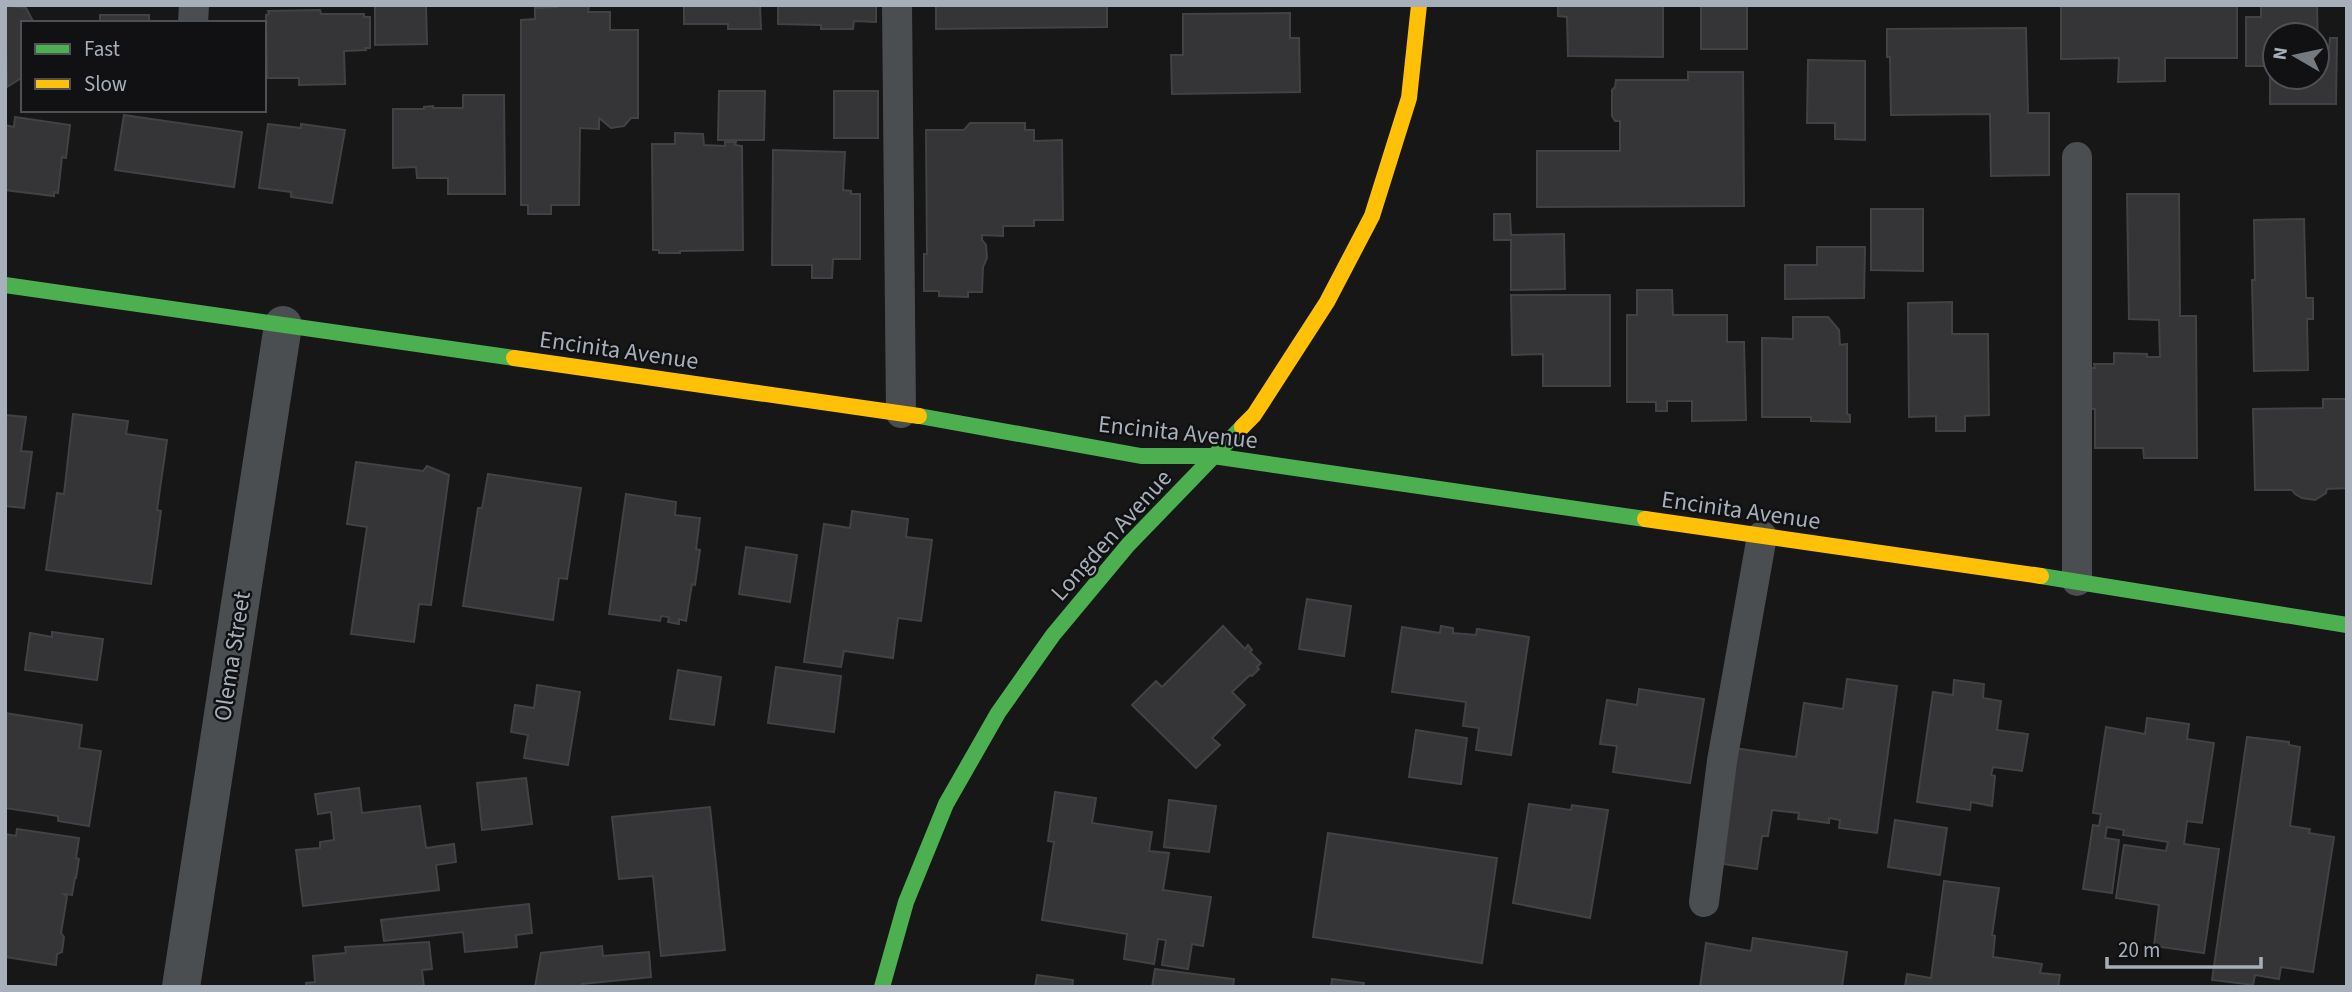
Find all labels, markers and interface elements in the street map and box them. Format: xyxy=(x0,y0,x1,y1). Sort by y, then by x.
legend xyxy=(21,21,266,112)
north arrow xyxy=(2261,21,2331,91)
text: Fast xyxy=(84,34,120,64)
text: N xyxy=(2266,45,2295,62)
text: Slow xyxy=(84,69,127,99)
street label: Encinita Avenue xyxy=(537,322,701,379)
street label: Encinita Avenue xyxy=(1096,407,1259,458)
street label: Longden Avenue xyxy=(1043,462,1180,609)
street label: Encinita Avenue xyxy=(1659,482,1823,539)
street label: Olema Street xyxy=(205,589,260,723)
scale bar xyxy=(2107,926,2261,970)
text: 20 m xyxy=(2118,935,2160,965)

